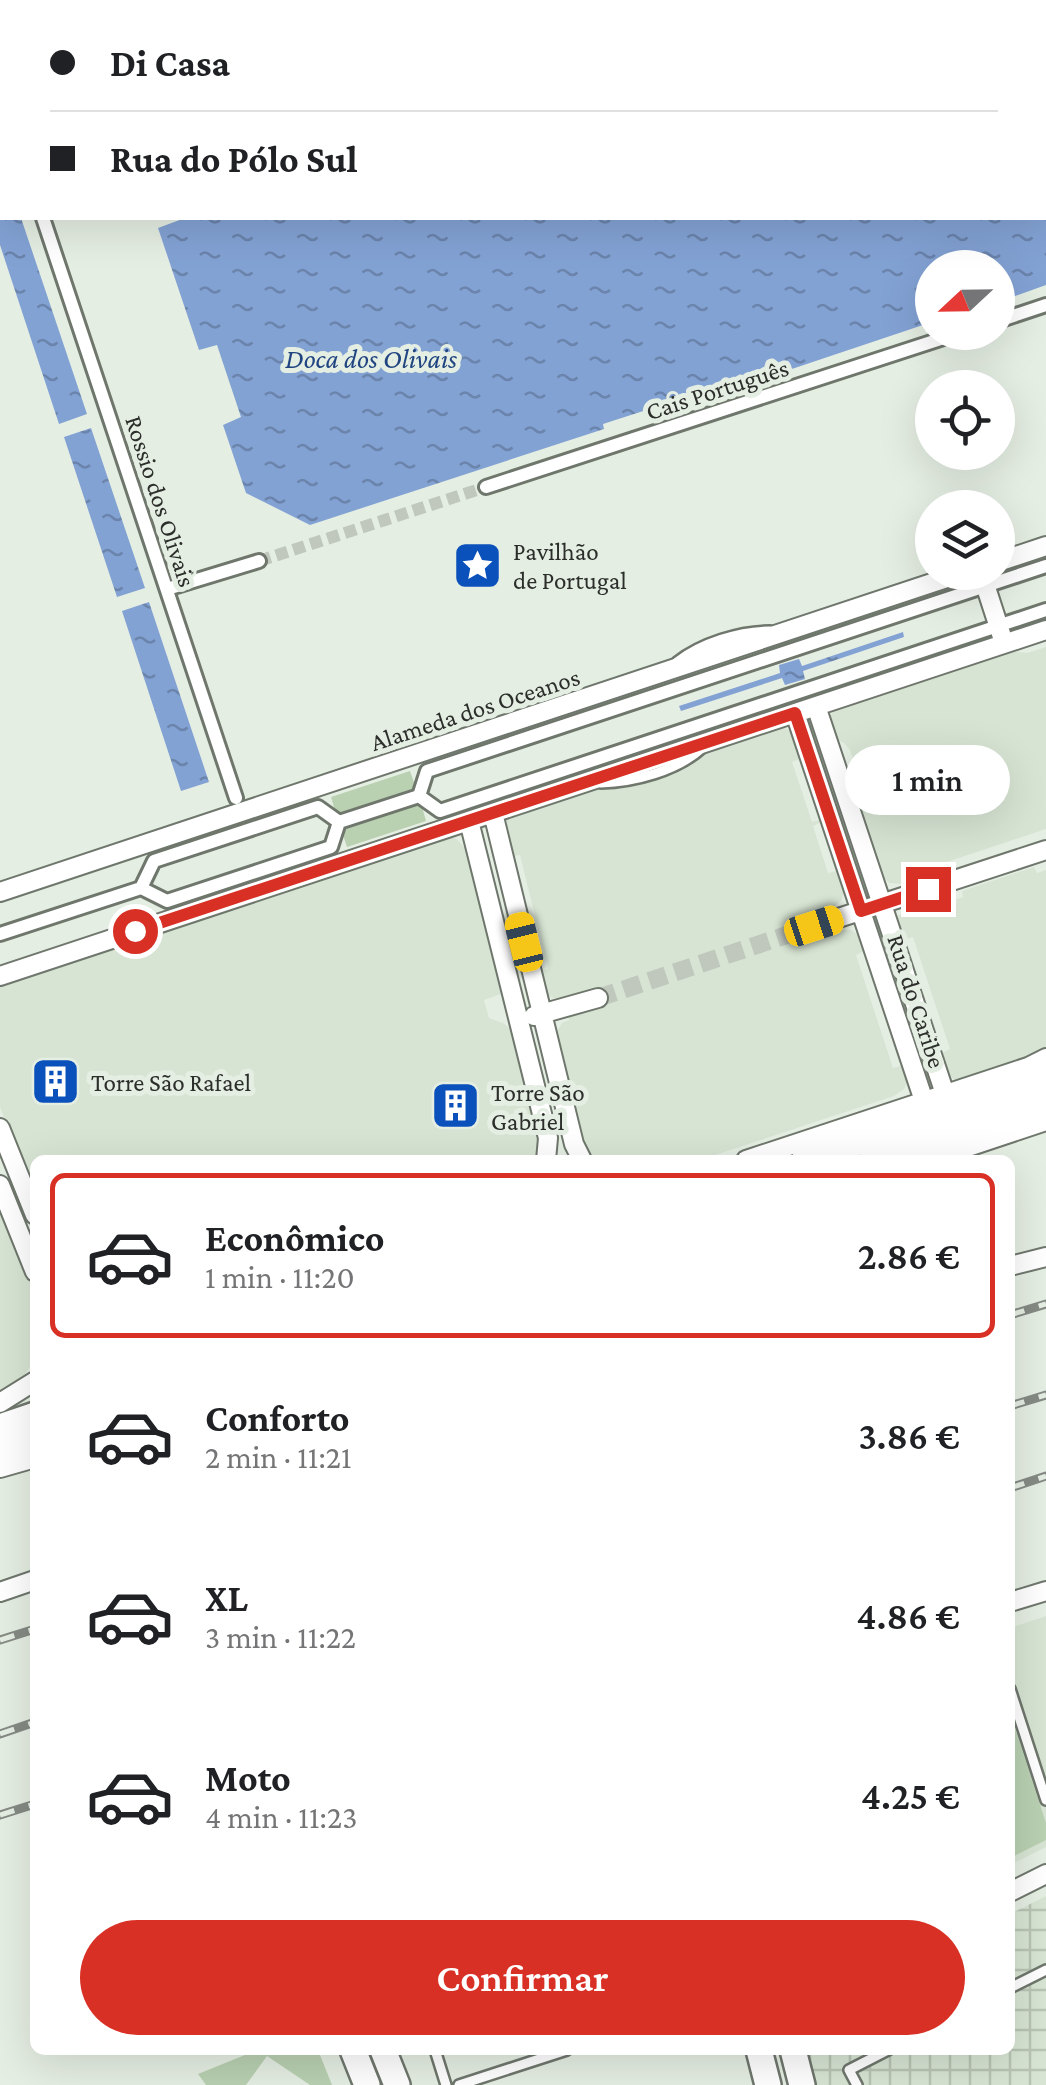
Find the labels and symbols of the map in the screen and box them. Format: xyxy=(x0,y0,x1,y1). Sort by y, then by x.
north arrow xyxy=(915,250,1015,350)
water label: Doca dos Olivais xyxy=(285,343,457,374)
street label: Cais Português xyxy=(642,354,792,426)
street label: Rossio dos Olivais xyxy=(120,412,201,590)
place label: Pavilhão de Portugal xyxy=(513,538,627,595)
place icon: Pavilhão de Portugal xyxy=(452,539,504,591)
street label: Alameda dos Oceanos xyxy=(367,663,583,756)
callout: 1 min xyxy=(846,744,1010,814)
route end xyxy=(906,867,951,912)
car xyxy=(781,902,847,950)
route start xyxy=(113,909,158,954)
car xyxy=(502,909,546,975)
street label: Rua do Caribe xyxy=(882,931,951,1071)
building icon: Torre São Rafael xyxy=(30,1056,82,1108)
place label: Torre São Rafael xyxy=(91,1069,251,1096)
place label: Torre São Gabriel xyxy=(491,1079,585,1135)
building icon: Torre São Gabriel xyxy=(430,1080,482,1132)

